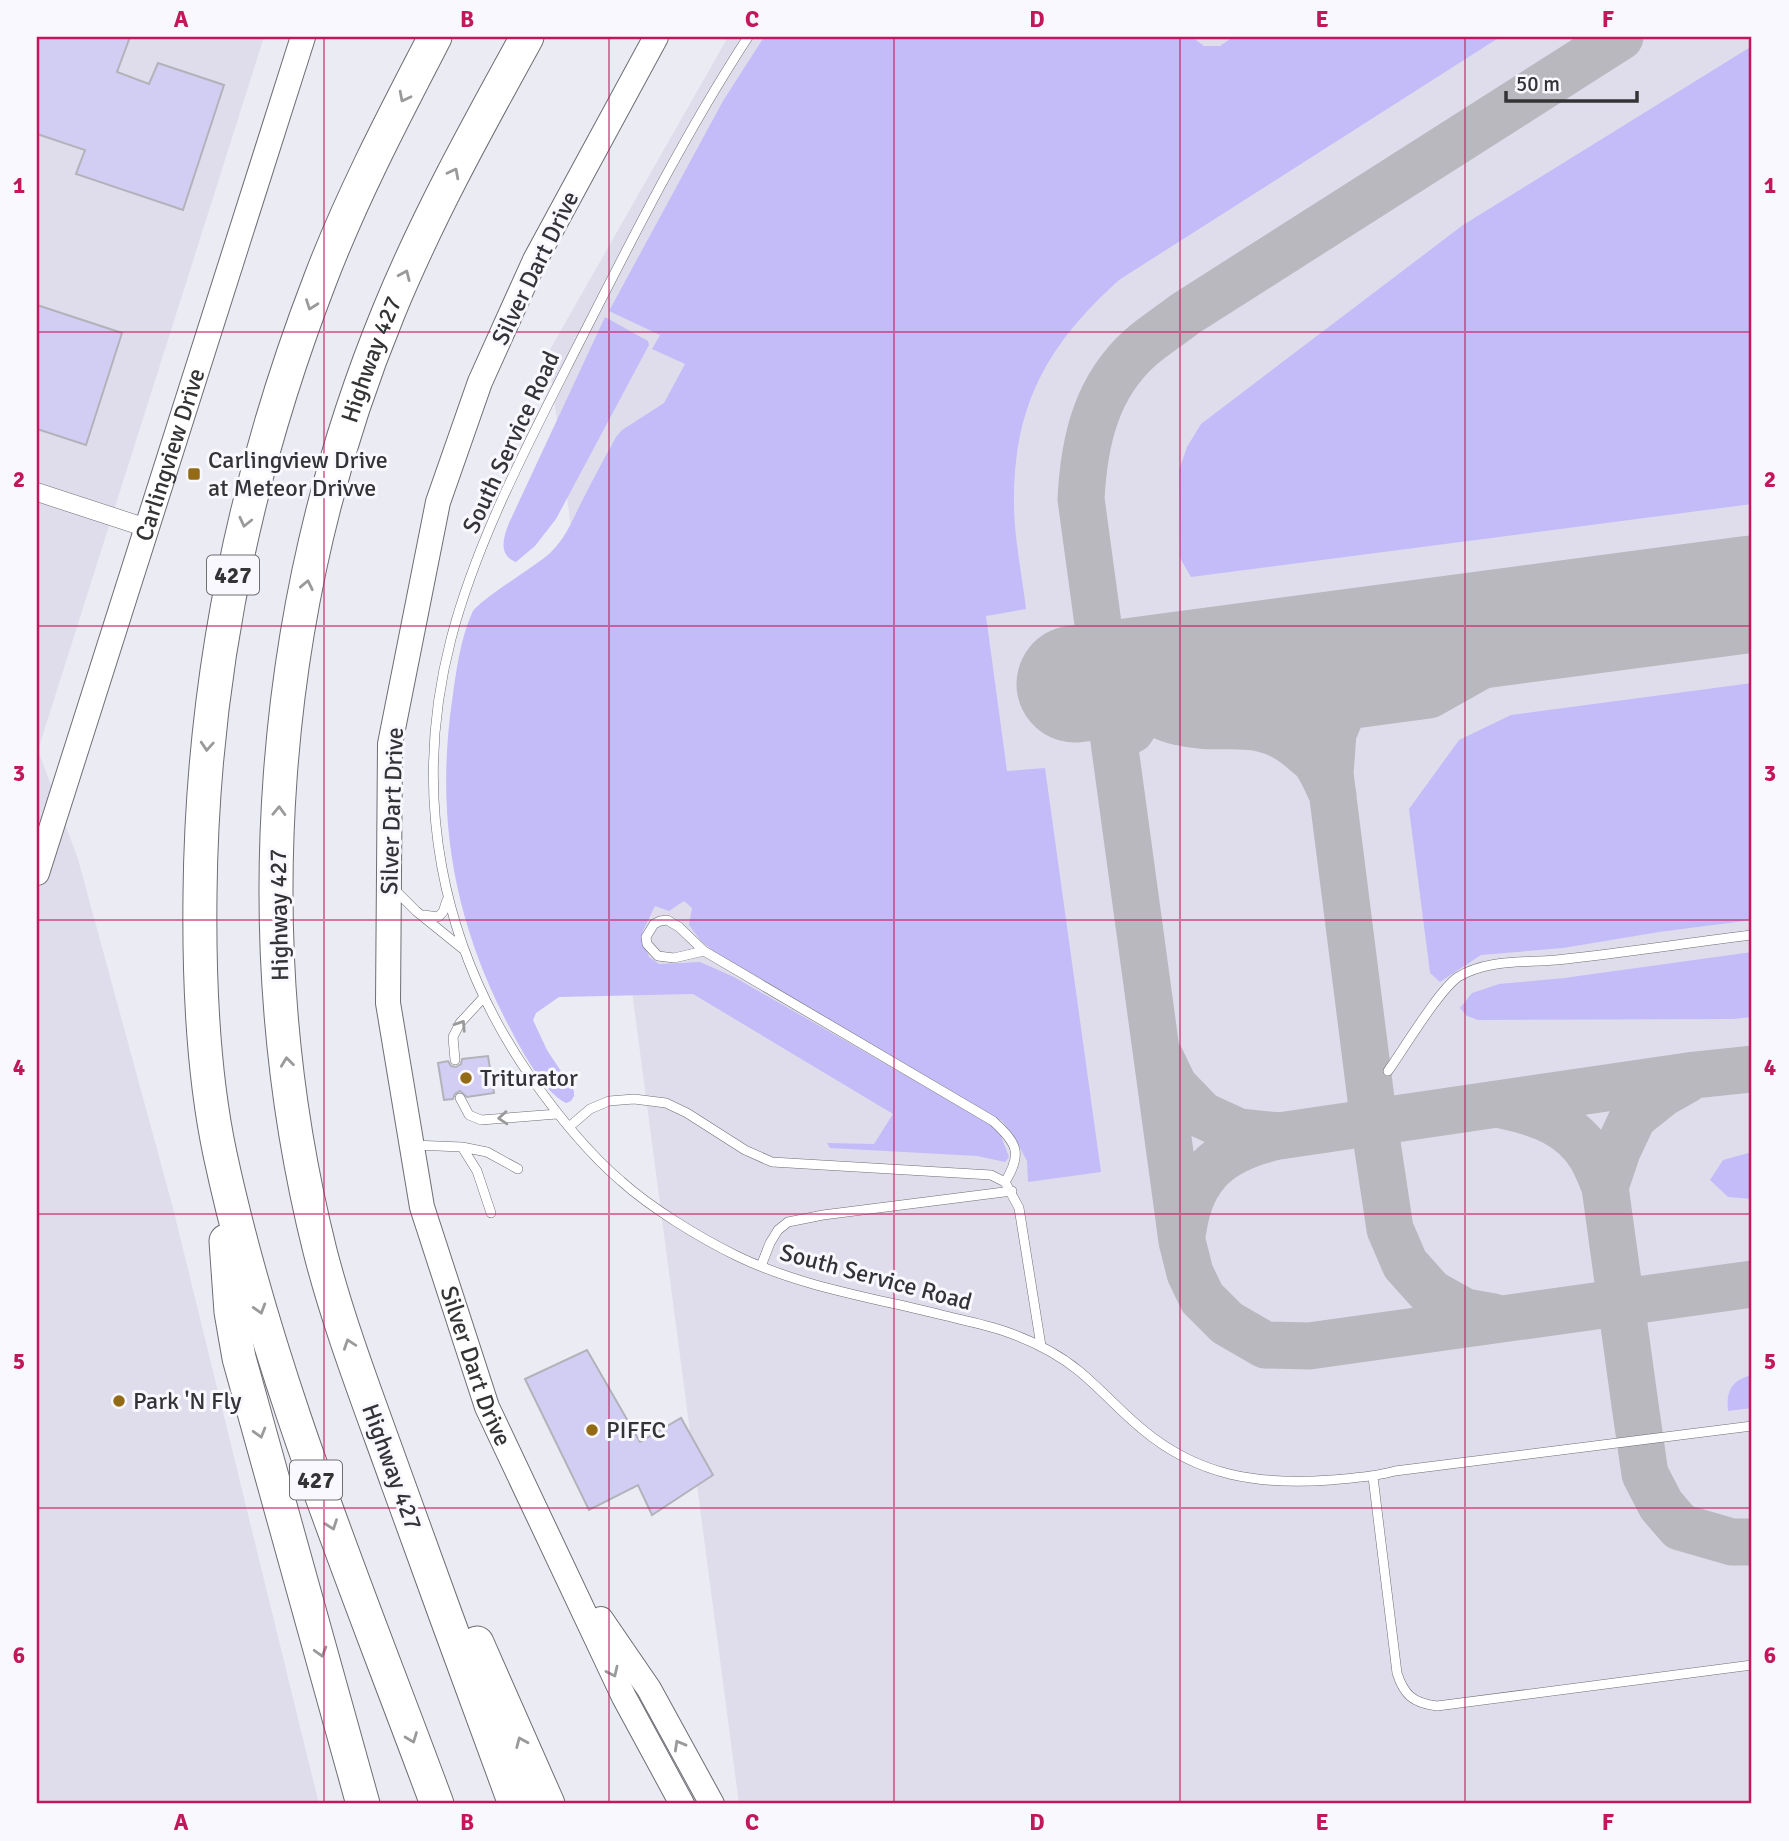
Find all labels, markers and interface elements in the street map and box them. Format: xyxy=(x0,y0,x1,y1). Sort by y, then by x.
text: A xyxy=(174,5,189,34)
text: B xyxy=(460,5,474,34)
text: C xyxy=(745,5,759,34)
text: D xyxy=(1029,5,1045,34)
text: E xyxy=(1315,5,1329,34)
text: F xyxy=(1602,5,1614,34)
scale bar xyxy=(1506,60,1637,104)
text: 50 m xyxy=(1516,71,1560,97)
one-way arrow xyxy=(399,90,412,102)
one-way arrow xyxy=(445,168,459,180)
text: 1 xyxy=(13,171,25,200)
text: 1 xyxy=(1764,171,1776,200)
street label: Silver Dart Drive xyxy=(485,186,585,350)
one-way arrow xyxy=(397,270,411,282)
street label: Highway 427 xyxy=(334,292,408,426)
one-way arrow xyxy=(305,298,319,310)
street label: South Service Road xyxy=(456,346,566,538)
street label: Carlingview Drive xyxy=(129,364,212,545)
place label: Carlingview Drive at Meteor Drivve xyxy=(208,445,388,503)
text: 2 xyxy=(13,465,25,494)
text: 2 xyxy=(1764,465,1776,494)
marker: Carlingview Drive at Meteor Drivve xyxy=(186,466,202,482)
one-way arrow xyxy=(239,516,253,528)
road number: 427 xyxy=(207,555,259,594)
one-way arrow xyxy=(299,579,314,591)
street label: Silver Dart Drive xyxy=(374,727,410,895)
one-way arrow xyxy=(200,741,215,752)
text: 3 xyxy=(13,759,25,788)
text: 3 xyxy=(1764,759,1776,788)
one-way arrow xyxy=(271,805,286,816)
street label: Highway 427 xyxy=(263,849,295,981)
one-way arrow xyxy=(452,1020,465,1033)
text: 4 xyxy=(13,1053,25,1082)
text: 4 xyxy=(1764,1053,1776,1082)
one-way arrow xyxy=(280,1056,295,1068)
place label: Triturator xyxy=(480,1063,578,1093)
marker: Triturator xyxy=(458,1070,474,1086)
one-way arrow xyxy=(497,1110,508,1125)
street label: South Service Road xyxy=(777,1237,975,1317)
street label: Silver Dart Drive xyxy=(434,1282,518,1451)
one-way arrow xyxy=(252,1303,267,1315)
one-way arrow xyxy=(343,1339,357,1351)
text: 5 xyxy=(13,1347,25,1376)
text: 5 xyxy=(1764,1347,1776,1376)
place label: Park 'N Fly xyxy=(133,1386,241,1416)
marker: Park 'N Fly xyxy=(111,1393,127,1409)
street label: Highway 427 xyxy=(355,1400,429,1534)
place label: PIFFC xyxy=(606,1415,666,1445)
marker: PIFFC xyxy=(584,1422,600,1438)
one-way arrow xyxy=(251,1427,266,1439)
road number: 427 xyxy=(290,1460,342,1499)
one-way arrow xyxy=(324,1518,338,1530)
text: 6 xyxy=(13,1641,25,1670)
text: 6 xyxy=(1764,1641,1776,1670)
one-way arrow xyxy=(313,1646,328,1658)
one-way arrow xyxy=(605,1665,619,1678)
one-way arrow xyxy=(404,1731,418,1743)
one-way arrow xyxy=(515,1736,529,1749)
one-way arrow xyxy=(674,1739,688,1752)
text: A xyxy=(174,1808,189,1837)
text: B xyxy=(460,1808,474,1837)
text: C xyxy=(745,1808,759,1837)
text: D xyxy=(1029,1808,1045,1837)
text: E xyxy=(1315,1808,1329,1837)
text: F xyxy=(1602,1808,1614,1837)

